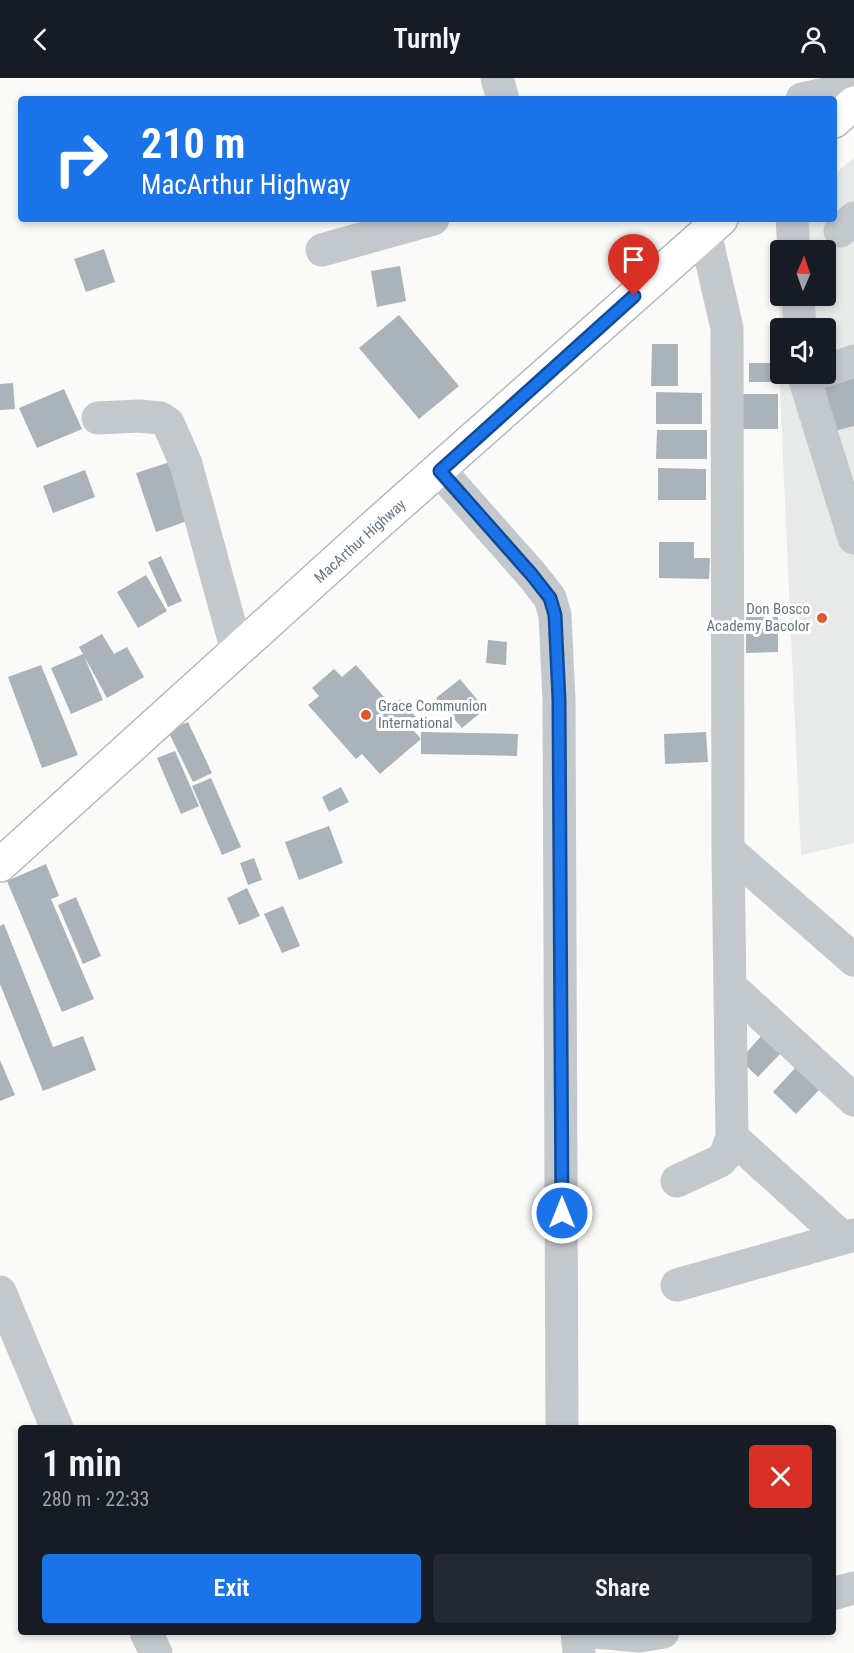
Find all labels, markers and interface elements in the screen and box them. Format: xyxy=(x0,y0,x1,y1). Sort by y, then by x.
icon: back xyxy=(24,23,57,56)
text: Turnly xyxy=(393,23,461,55)
icon: person xyxy=(797,23,830,56)
text: 210 m xyxy=(141,119,246,168)
icon: right xyxy=(42,120,120,198)
text: MacArthur Highway xyxy=(141,169,351,201)
pin xyxy=(608,234,659,296)
north arrow xyxy=(770,240,836,306)
map controls xyxy=(770,240,836,384)
icon: arrive xyxy=(617,243,650,276)
button: sound xyxy=(770,318,836,384)
street label: MacArthur Highway xyxy=(311,495,409,587)
place label: Don Bosco Academy Bacolor xyxy=(706,600,810,635)
marker: Don Bosco Academy Bacolor xyxy=(815,611,829,625)
place label: Grace Communion International xyxy=(378,697,487,732)
marker: Grace Communion International xyxy=(359,708,373,722)
position arrow xyxy=(530,1181,594,1245)
text: 1 min xyxy=(42,1443,122,1485)
button: close xyxy=(749,1445,812,1508)
text: 280 m · 22:33 xyxy=(42,1487,149,1511)
button: Exit xyxy=(42,1554,421,1623)
button: Share xyxy=(433,1554,812,1623)

